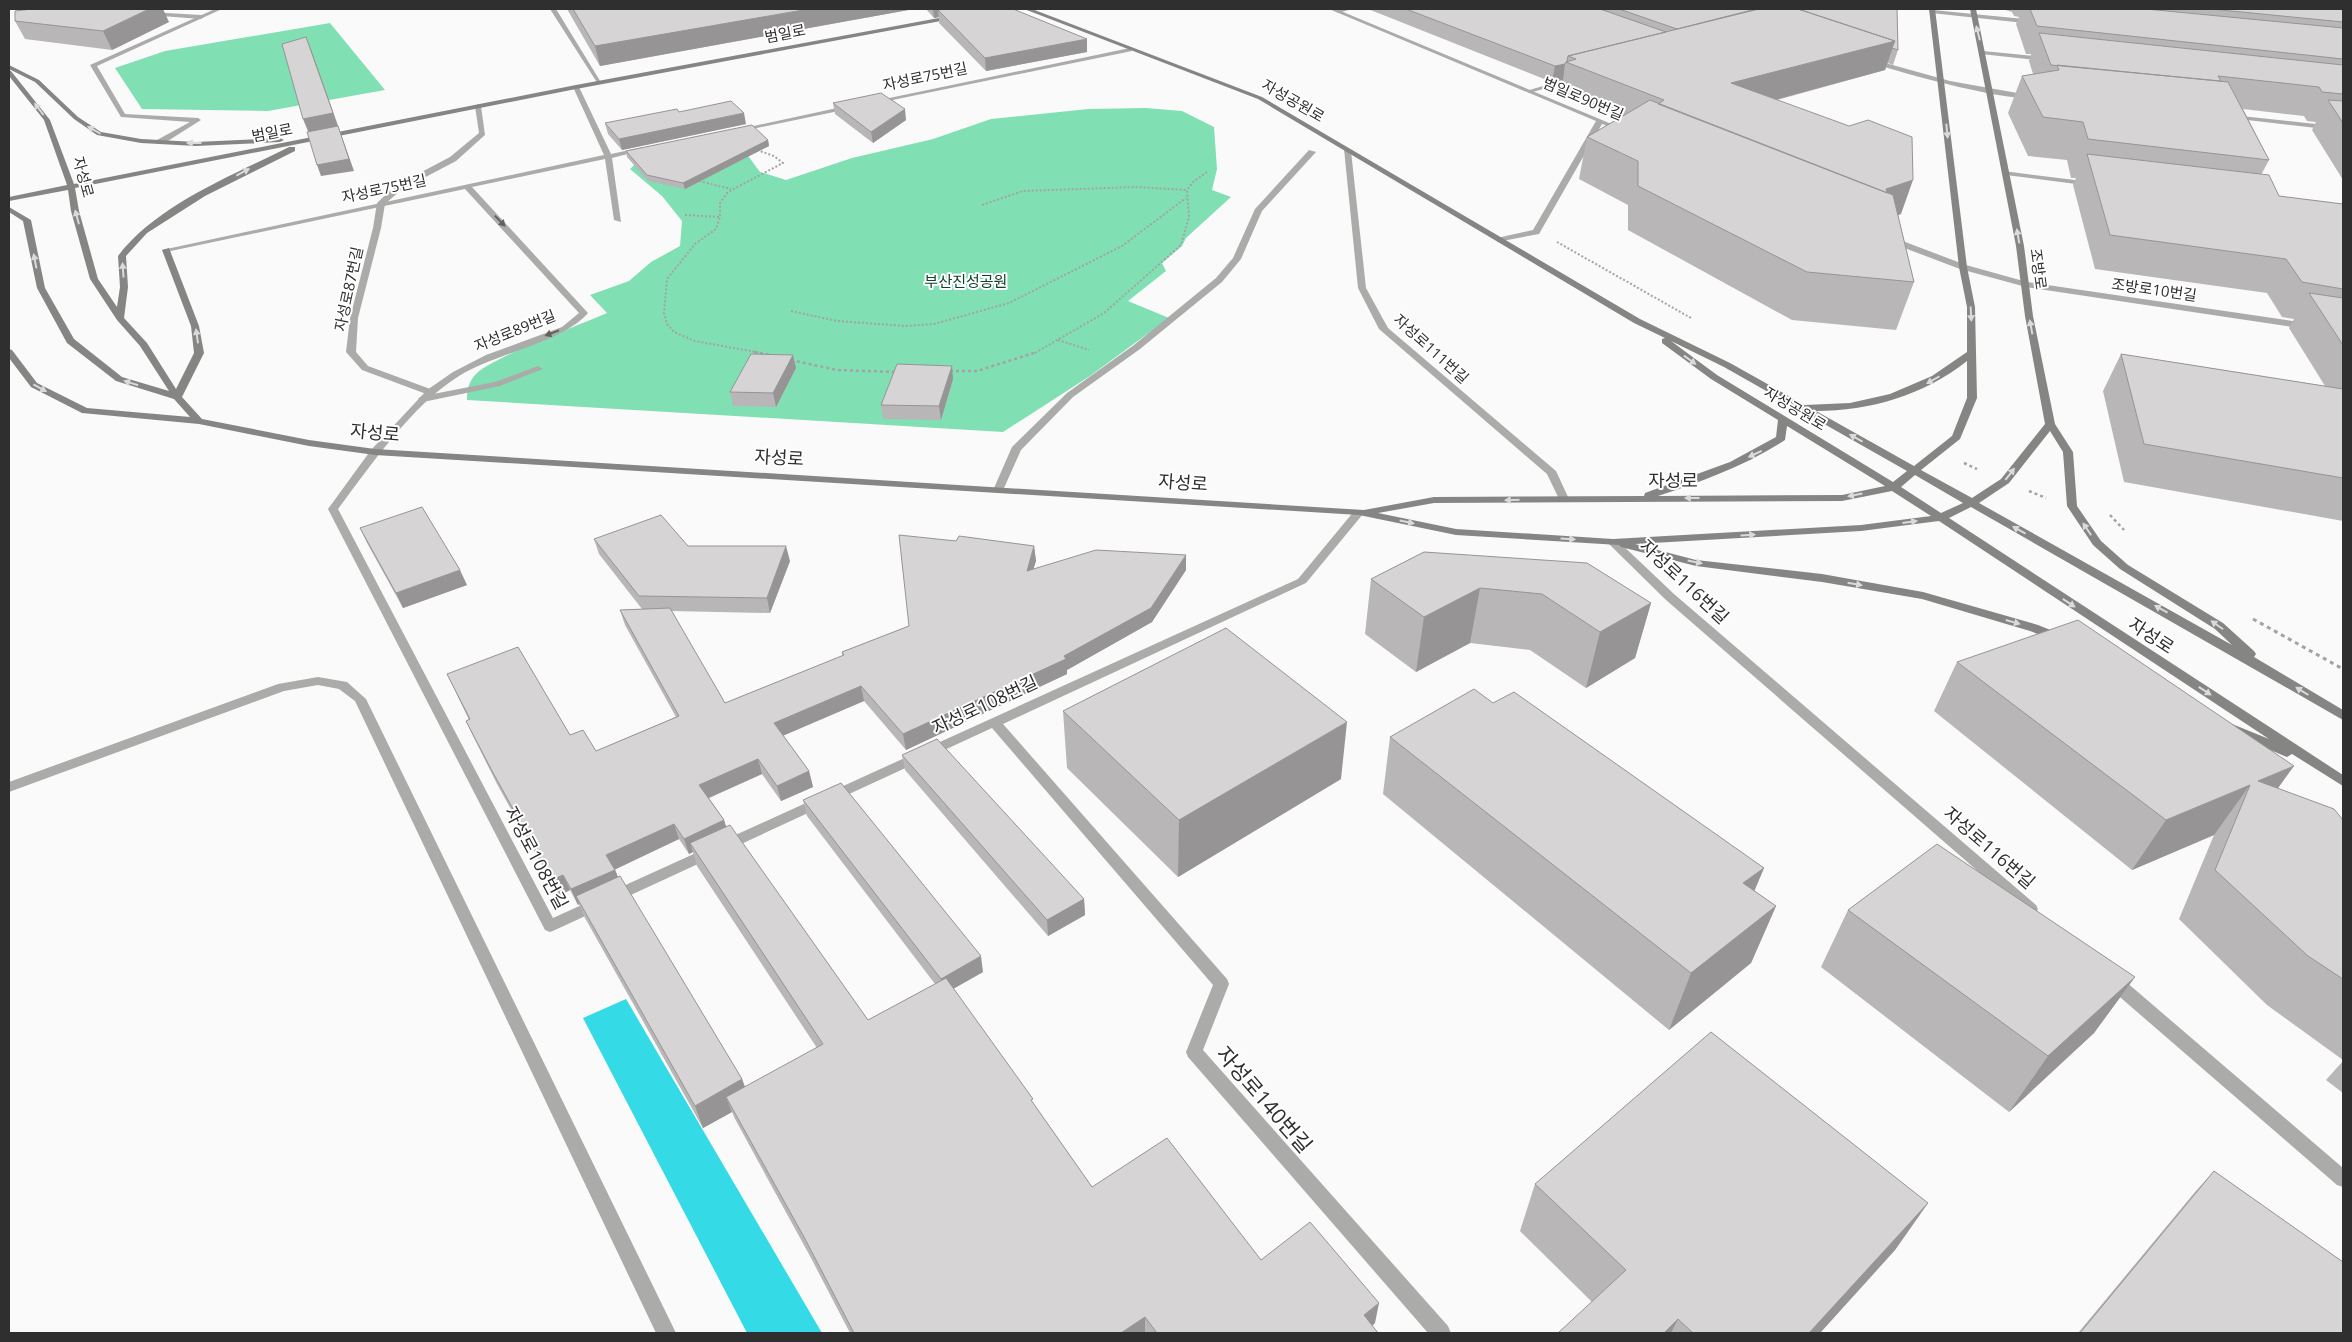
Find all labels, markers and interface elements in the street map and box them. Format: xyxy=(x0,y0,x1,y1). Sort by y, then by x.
street label: 범일로 xyxy=(763,19,807,47)
one-way arrow xyxy=(1974,25,1982,40)
street label: 자성로75번길 xyxy=(881,57,969,95)
street label: 범일로90번길 xyxy=(1540,72,1627,124)
street label: 자성공원로 xyxy=(1259,74,1328,126)
one-way arrow xyxy=(34,102,44,116)
street label: 범일로 xyxy=(250,118,294,146)
one-way arrow xyxy=(1943,123,1951,139)
one-way arrow xyxy=(87,126,102,134)
one-way arrow xyxy=(185,139,201,147)
street label: 자성로 xyxy=(69,154,99,199)
one-way arrow xyxy=(236,168,250,176)
street label: 자성로75번길 xyxy=(340,169,428,207)
one-way arrow xyxy=(72,210,80,225)
one-way arrow xyxy=(493,215,505,227)
one-way arrow xyxy=(2014,228,2022,244)
street label: 자성로87번길 xyxy=(329,245,367,333)
street label: 조방로 xyxy=(2026,247,2052,291)
one-way arrow xyxy=(31,253,39,269)
one-way arrow xyxy=(119,261,127,277)
park label: 부산진성공원 xyxy=(925,271,1007,291)
street label: 조방로10번길 xyxy=(2110,273,2198,305)
street label: 자성로89번길 xyxy=(471,305,558,355)
one-way arrow xyxy=(1967,307,1975,323)
street label: 자성로111번길 xyxy=(1390,309,1474,387)
one-way arrow xyxy=(2027,319,2035,335)
one-way arrow xyxy=(192,328,200,344)
one-way arrow xyxy=(544,329,559,337)
one-way arrow xyxy=(1683,355,1697,365)
one-way arrow xyxy=(1925,376,1940,384)
one-way arrow xyxy=(123,378,138,386)
street label: 자성공원로 xyxy=(1761,382,1830,434)
one-way arrow xyxy=(33,384,48,392)
street label: 자성로 xyxy=(349,418,401,446)
one-way arrow xyxy=(1849,434,1863,442)
street label: 자성로 xyxy=(754,444,804,470)
one-way arrow xyxy=(1748,450,1762,458)
street label: 자성로 xyxy=(1157,468,1209,496)
street label: 자성로 xyxy=(1648,468,1698,492)
one-way arrow xyxy=(2005,468,2016,481)
one-way arrow xyxy=(1847,491,1862,499)
one-way arrow xyxy=(1684,494,1700,502)
one-way arrow xyxy=(1504,496,1520,504)
one-way arrow xyxy=(1399,518,1415,526)
one-way arrow xyxy=(1902,518,1918,526)
one-way arrow xyxy=(2083,522,2092,536)
one-way arrow xyxy=(2013,525,2026,534)
one-way arrow xyxy=(1740,530,1756,538)
street label: 자성로116번길 xyxy=(1635,534,1734,629)
one-way arrow xyxy=(1560,536,1576,544)
one-way arrow xyxy=(1687,558,1702,566)
one-way arrow xyxy=(1848,580,1863,588)
one-way arrow xyxy=(2062,598,2075,608)
one-way arrow xyxy=(2154,605,2168,614)
street label: 자성로 xyxy=(2124,612,2179,659)
one-way arrow xyxy=(2006,618,2021,626)
one-way arrow xyxy=(2210,620,2223,630)
street label: 자성로108번길 xyxy=(928,669,1041,739)
one-way arrow xyxy=(2295,686,2308,695)
one-way arrow xyxy=(2198,687,2211,696)
street label: 자성로116번길 xyxy=(1939,801,2040,894)
street label: 자성로108번길 xyxy=(500,802,574,913)
street label: 자성로140번길 xyxy=(1211,1040,1319,1159)

